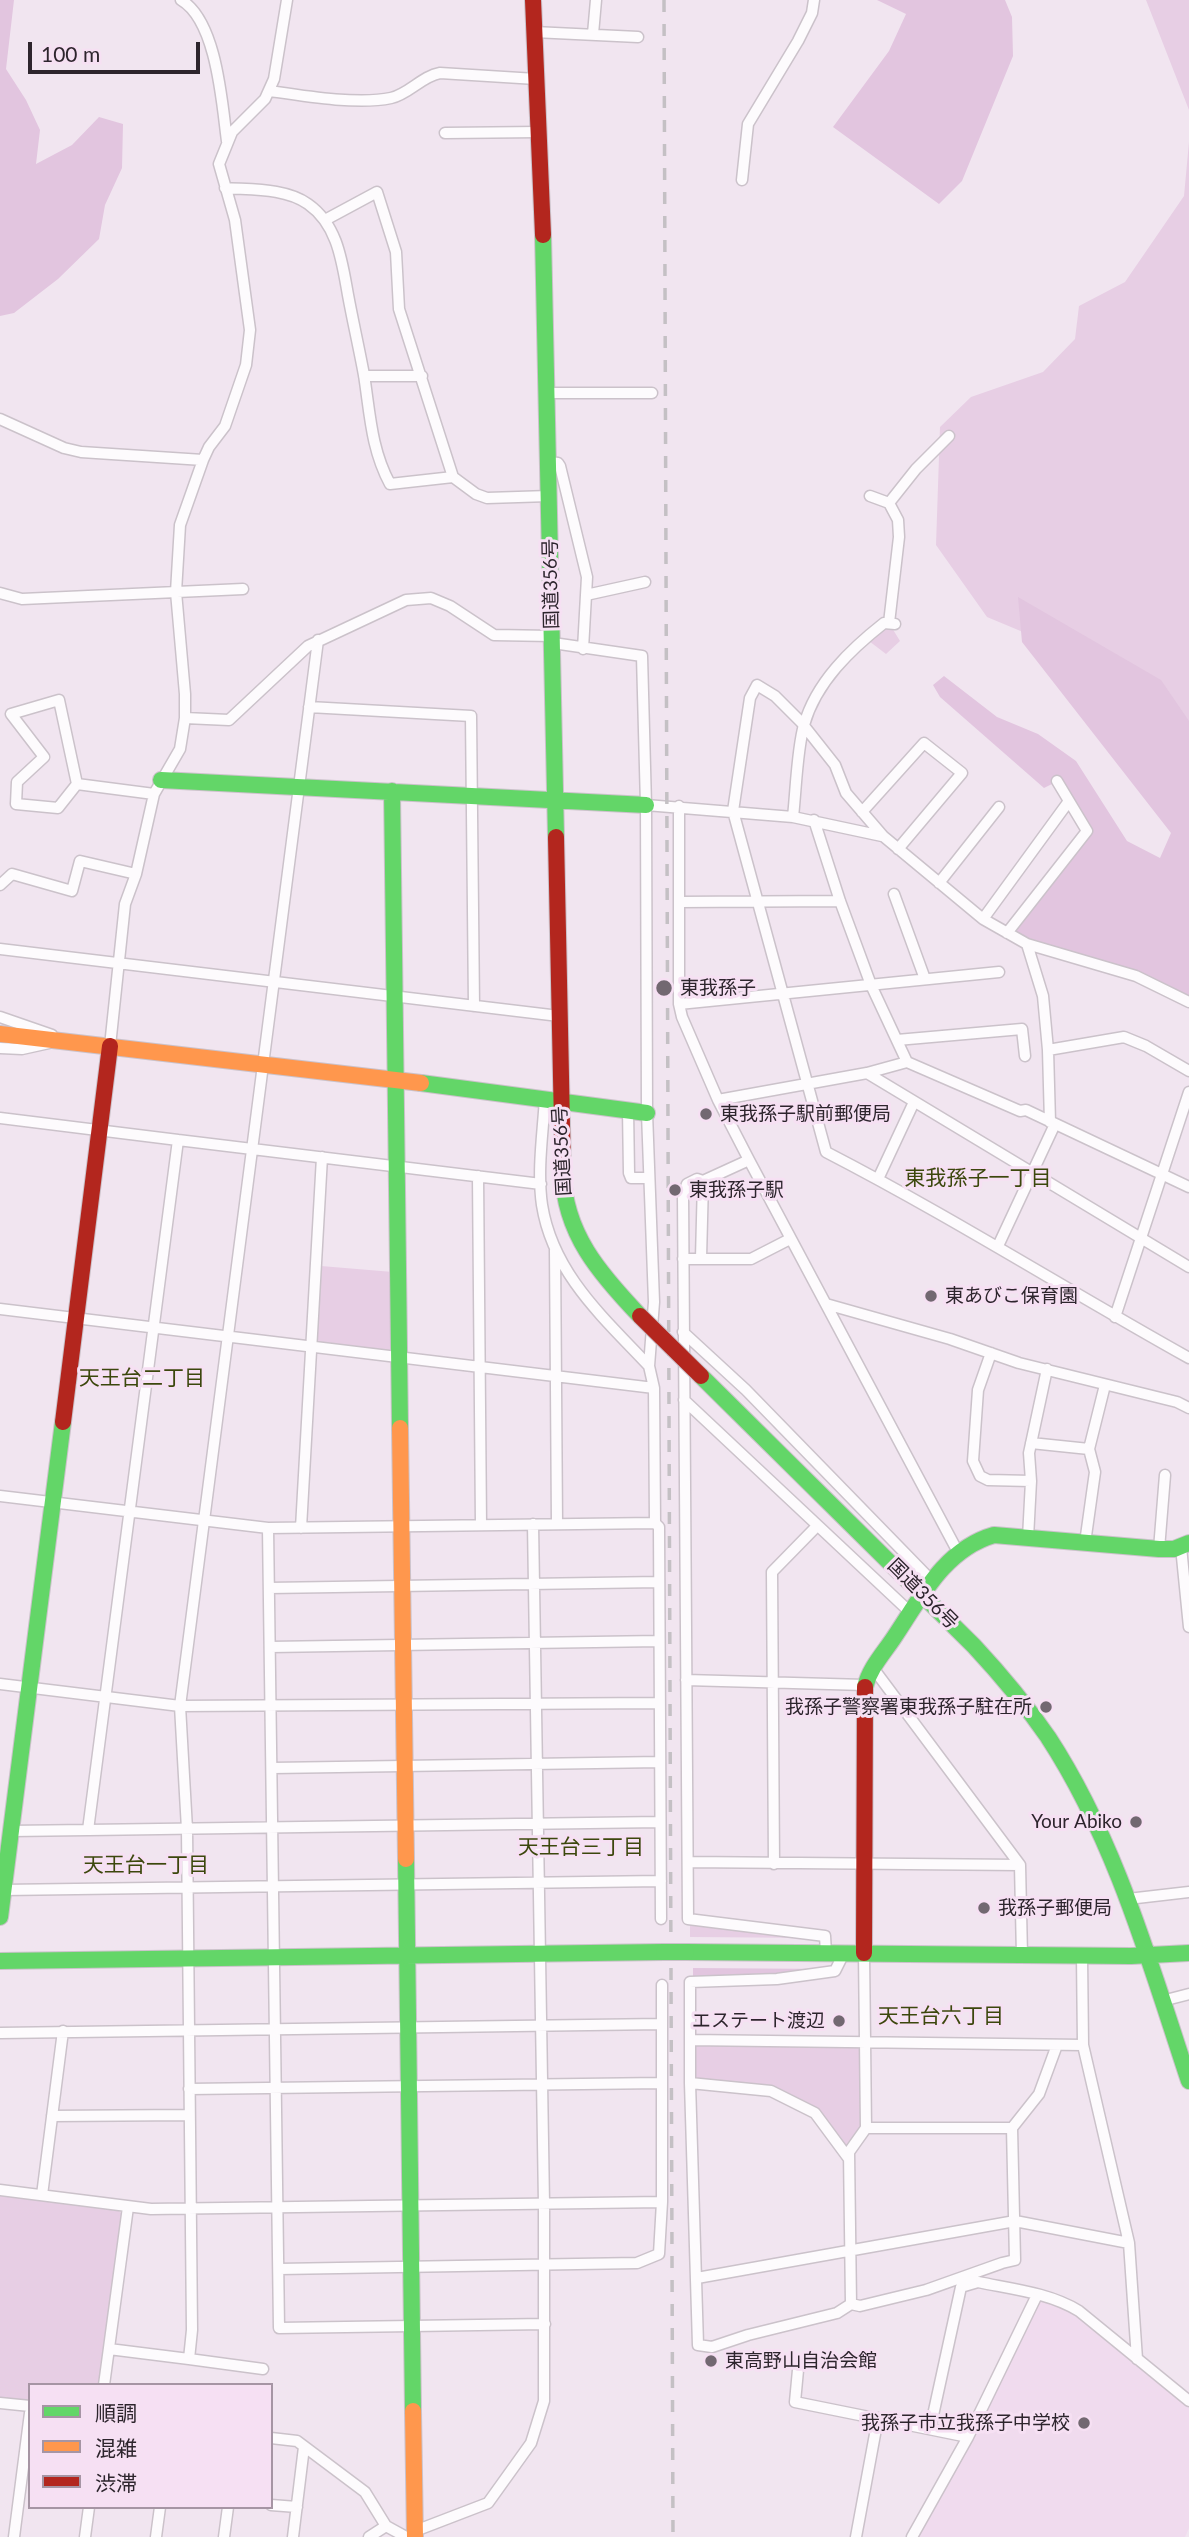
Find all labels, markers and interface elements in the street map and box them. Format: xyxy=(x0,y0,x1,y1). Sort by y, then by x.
scale bar xyxy=(32,28,203,72)
text: 100 m xyxy=(41,41,100,66)
street label: 国道356号 xyxy=(539,539,563,629)
place label: 東我孫子 xyxy=(680,977,756,999)
marker: 東我孫子 xyxy=(654,978,674,998)
place label: 東我孫子駅前郵便局 xyxy=(720,1103,891,1125)
street label: 国道356号 xyxy=(548,1105,576,1197)
marker: 東我孫子駅前郵便局 xyxy=(698,1106,714,1122)
district label: 東我孫子一丁目 xyxy=(905,1165,1051,1191)
place label: 東我孫子駅 xyxy=(689,1179,784,1201)
marker: 東我孫子駅 xyxy=(667,1182,683,1198)
place label: 東あびこ保育園 xyxy=(945,1285,1078,1307)
marker: 東あびこ保育園 xyxy=(923,1288,939,1304)
district label: 天王台二丁目 xyxy=(79,1365,205,1391)
street label: 国道356号 xyxy=(883,1554,963,1634)
place label: 我孫子警察署東我孫子駐在所 xyxy=(785,1696,1032,1718)
marker: 我孫子警察署東我孫子駐在所 xyxy=(1038,1699,1054,1715)
place label: Your Abiko xyxy=(1031,1811,1122,1833)
marker: Your Abiko xyxy=(1128,1814,1144,1830)
district label: 天王台三丁目 xyxy=(518,1834,644,1860)
district label: 天王台一丁目 xyxy=(83,1852,209,1878)
place label: 我孫子郵便局 xyxy=(998,1897,1112,1919)
marker: 我孫子郵便局 xyxy=(976,1900,992,1916)
district label: 天王台六丁目 xyxy=(878,2003,1004,2029)
place label: エステート渡辺 xyxy=(692,2010,825,2032)
marker: エステート渡辺 xyxy=(831,2013,847,2029)
place label: 東高野山自治会館 xyxy=(725,2350,877,2372)
marker: 東高野山自治会館 xyxy=(703,2353,719,2369)
legend xyxy=(28,2383,273,2509)
text: 順調 xyxy=(95,2400,137,2425)
place label: 我孫子市立我孫子中学校 xyxy=(861,2412,1070,2434)
marker: 我孫子市立我孫子中学校 xyxy=(1076,2415,1092,2431)
text: 混雑 xyxy=(95,2435,137,2460)
text: 渋滞 xyxy=(95,2470,137,2495)

